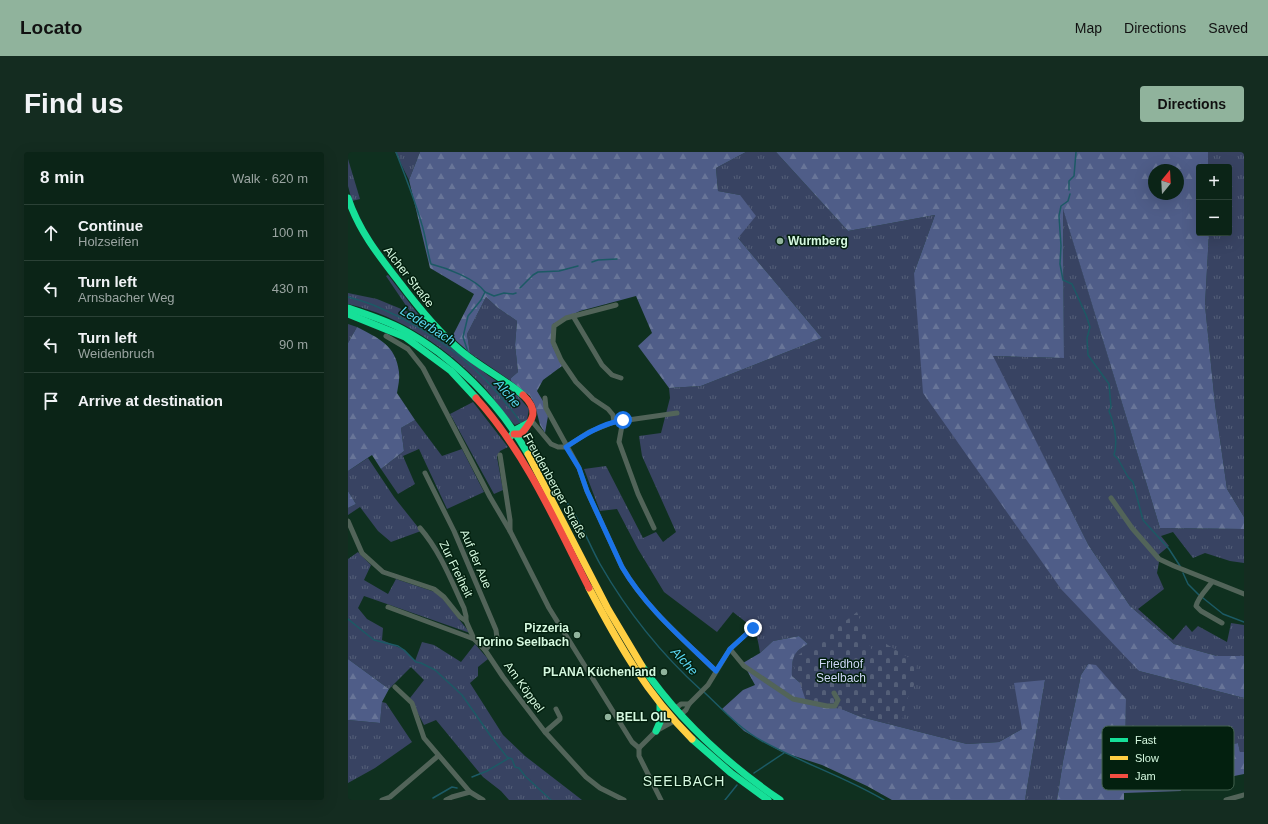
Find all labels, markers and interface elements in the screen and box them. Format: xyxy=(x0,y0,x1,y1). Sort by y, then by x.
text: Locato xyxy=(20,17,82,38)
text: Map xyxy=(1075,20,1102,36)
text: Directions xyxy=(1124,20,1186,36)
text: Saved xyxy=(1208,20,1248,36)
button: Directions xyxy=(1140,86,1244,122)
text: Find us xyxy=(24,88,124,119)
north arrow xyxy=(1148,164,1184,200)
map controls xyxy=(1196,164,1232,236)
button: + xyxy=(1196,164,1232,200)
text: 8 min xyxy=(40,168,84,187)
text: Walk · 620 m xyxy=(232,171,308,186)
button: − xyxy=(1196,200,1232,236)
text: Continue xyxy=(78,217,143,234)
icon: ahead xyxy=(40,222,62,244)
text: 100 m xyxy=(272,225,308,240)
text: Holzseifen xyxy=(78,234,139,249)
place label: Wurmberg xyxy=(788,234,848,248)
marker: Wurmberg xyxy=(775,236,785,246)
street label: Alcher Straße xyxy=(381,244,437,310)
text: Turn left xyxy=(78,273,137,290)
icon: left xyxy=(40,278,62,300)
text: 430 m xyxy=(272,281,308,296)
text: Arnsbacher Weg xyxy=(78,290,175,305)
water label: Lederbach xyxy=(398,303,458,348)
text: Turn left xyxy=(78,329,137,346)
icon: left xyxy=(40,334,62,356)
text: 90 m xyxy=(279,337,308,352)
text: Weidenbruch xyxy=(78,346,154,361)
water label: Alche xyxy=(491,375,524,411)
icon: arrive xyxy=(40,390,62,412)
text: Arrive at destination xyxy=(78,392,223,409)
route start xyxy=(614,411,632,429)
street label: Freudenberger Straße xyxy=(520,431,590,542)
street label: Auf der Aue xyxy=(457,527,495,591)
street label: Zur Freiheit xyxy=(436,538,476,600)
route end xyxy=(744,619,762,637)
place label: Pizzeria Torino Seelbach xyxy=(477,621,569,649)
marker: Pizzeria Torino Seelbach xyxy=(572,630,582,640)
water label: Alche xyxy=(667,644,701,678)
park label: Friedhof Seelbach xyxy=(816,657,866,685)
street label: Am Köppel xyxy=(501,659,547,715)
place label: PLANA Küchenland xyxy=(543,665,656,679)
marker: PLANA Küchenland xyxy=(659,667,669,677)
place label: BELL OIL xyxy=(616,710,670,724)
marker: BELL OIL xyxy=(603,712,613,722)
legend xyxy=(1102,726,1234,790)
text: Fast xyxy=(1135,734,1156,746)
text: Slow xyxy=(1135,752,1159,764)
text: Jam xyxy=(1135,770,1156,782)
district label: SEELBACH xyxy=(643,773,725,789)

